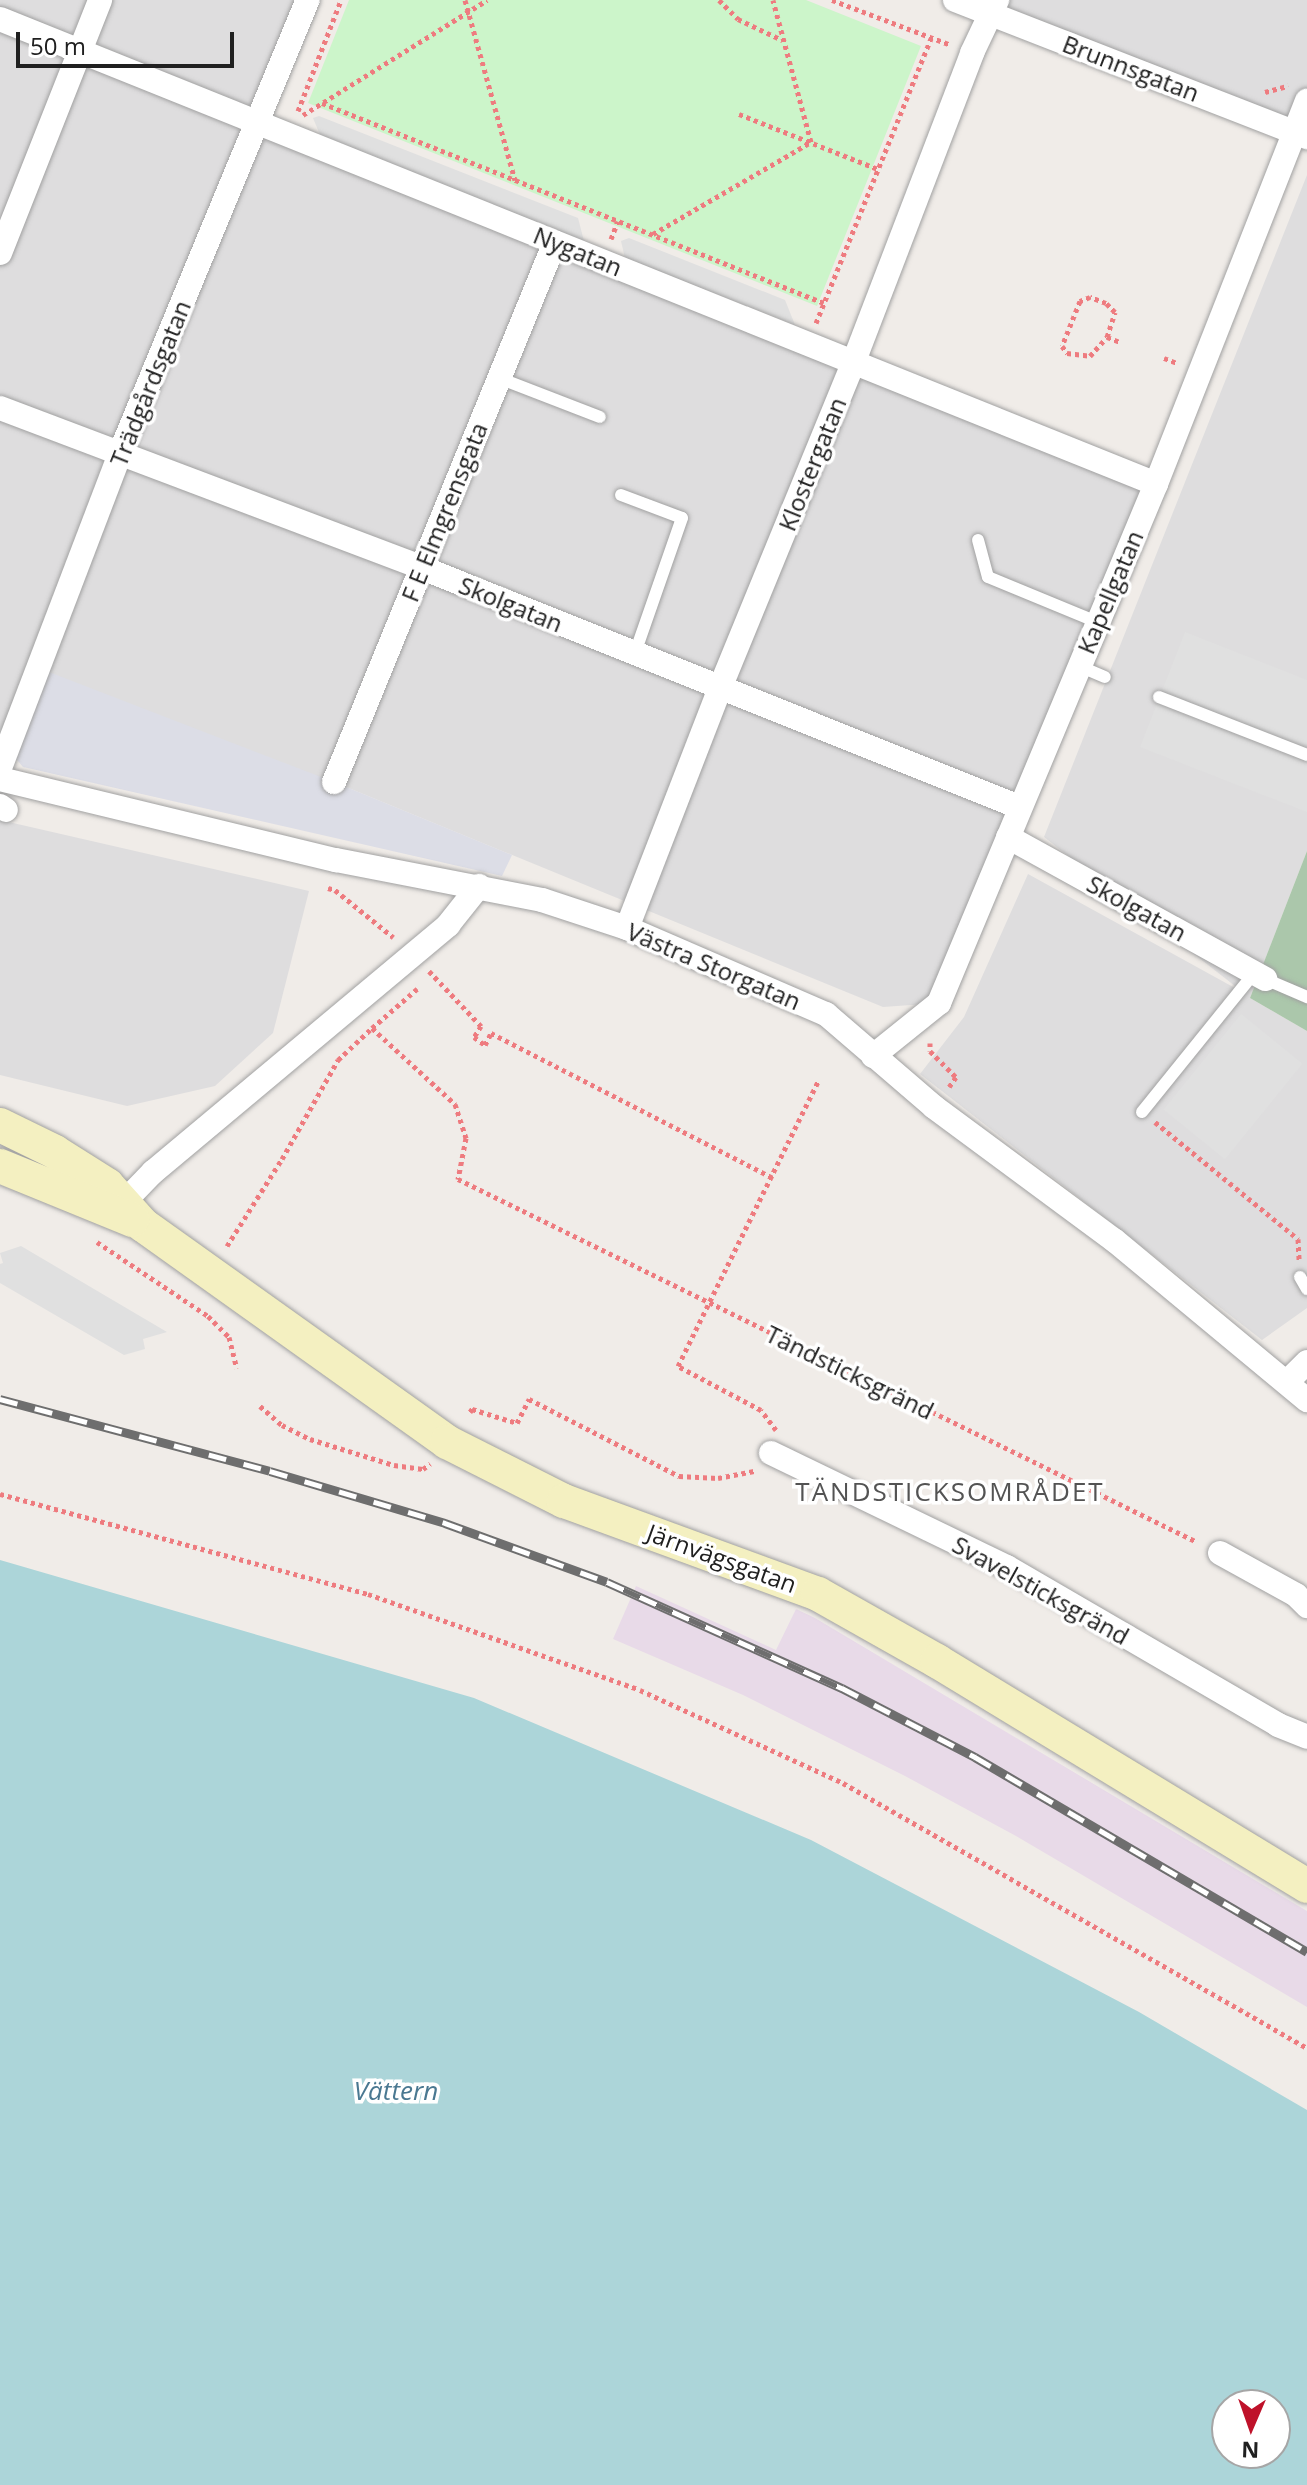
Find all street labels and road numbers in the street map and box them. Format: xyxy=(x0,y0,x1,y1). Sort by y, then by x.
street label: Brunnsgatan xyxy=(1059,29,1203,107)
street label: Nygatan xyxy=(529,220,627,282)
street label: Trädgårdsgatan xyxy=(104,296,196,470)
street label: Klostergatan xyxy=(772,393,852,535)
street label: F E Elmgrensgata xyxy=(395,418,493,606)
street label: Kapellgatan xyxy=(1071,526,1149,658)
street label: Skolgatan xyxy=(455,570,567,638)
street label: Skolgatan xyxy=(1082,869,1192,947)
street label: Västra Storgatan xyxy=(623,916,805,1016)
street label: Tändsticksgränd xyxy=(761,1319,939,1425)
street label: Järnvägsgatan xyxy=(643,1518,801,1598)
street label: Svavelsticksgränd xyxy=(948,1530,1134,1650)

